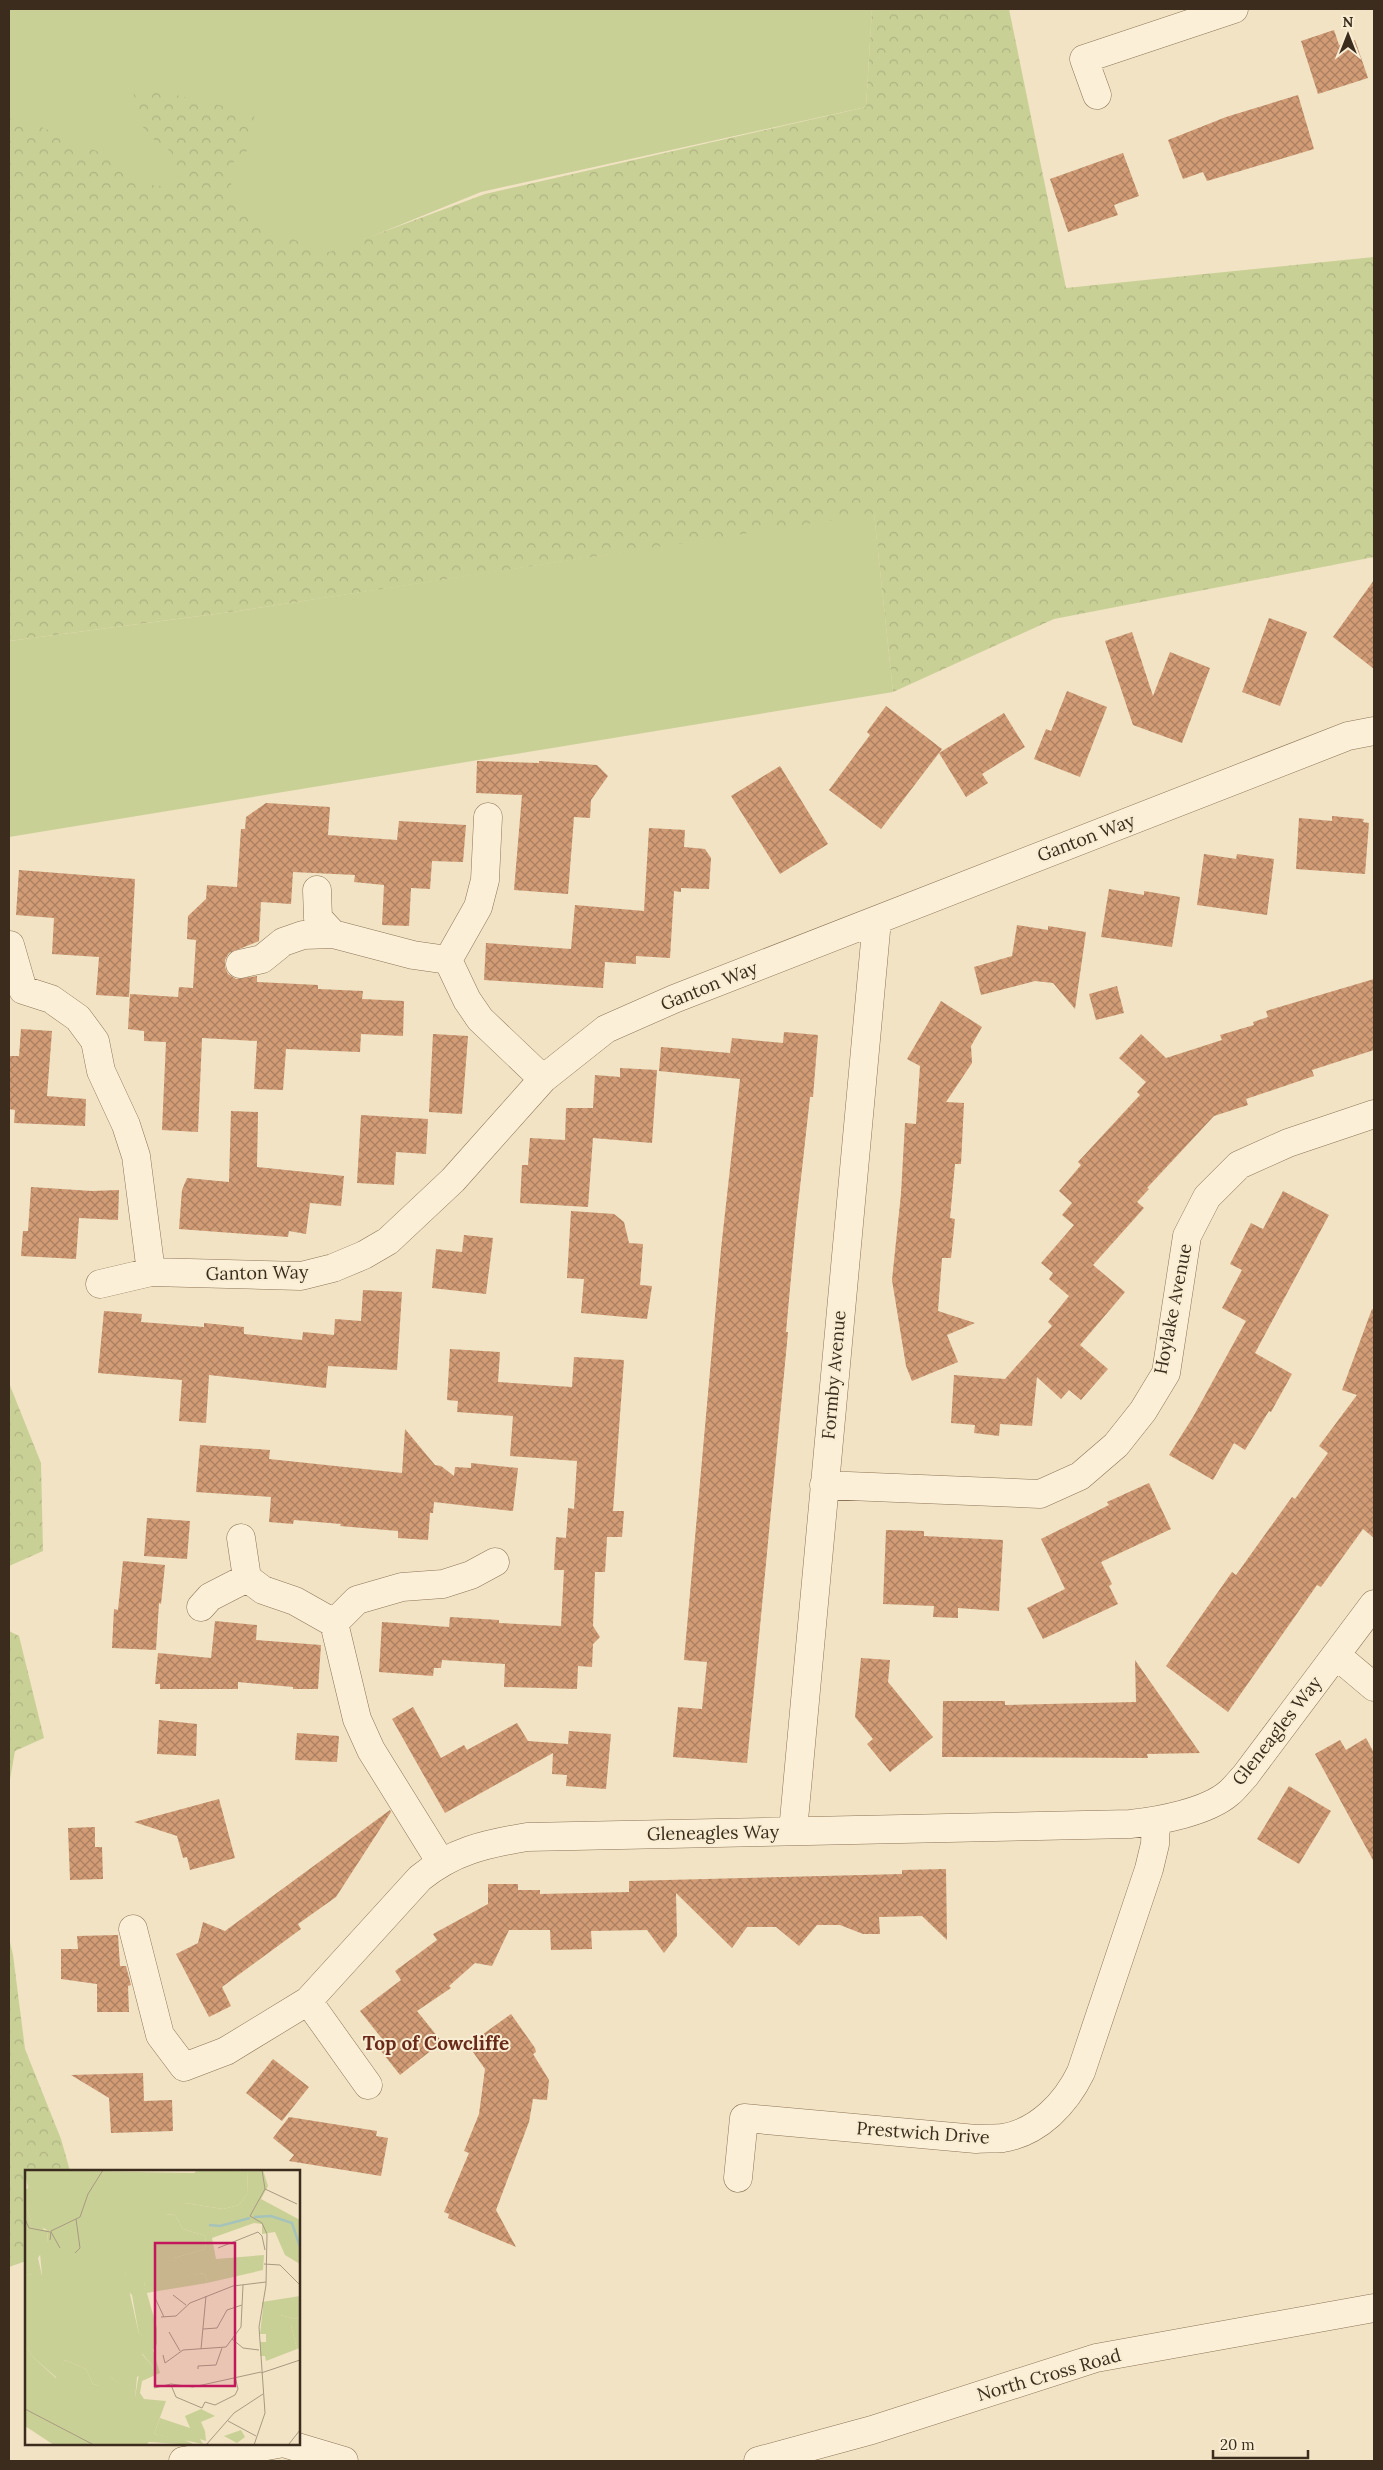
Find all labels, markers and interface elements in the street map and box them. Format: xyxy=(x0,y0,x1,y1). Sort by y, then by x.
north arrow xyxy=(1323,10,1373,60)
text: N xyxy=(1343,13,1354,31)
street label: Ganton Way xyxy=(1034,808,1138,867)
street label: Ganton Way xyxy=(657,955,761,1015)
street label: Hoylake Avenue xyxy=(1149,1241,1197,1376)
street label: Ganton Way xyxy=(205,1260,309,1285)
street label: Formby Avenue xyxy=(816,1309,851,1441)
street label: Gleneagles Way xyxy=(1227,1671,1327,1790)
street label: Gleneagles Way xyxy=(647,1820,780,1845)
district label: Top of Cowcliffe xyxy=(363,2031,509,2055)
street label: Prestwich Drive xyxy=(856,2116,991,2149)
inset map xyxy=(25,2170,300,2445)
street label: North Cross Road xyxy=(974,2343,1124,2406)
scale bar xyxy=(1213,2428,1308,2460)
text: 20 m xyxy=(1220,2435,1255,2454)

